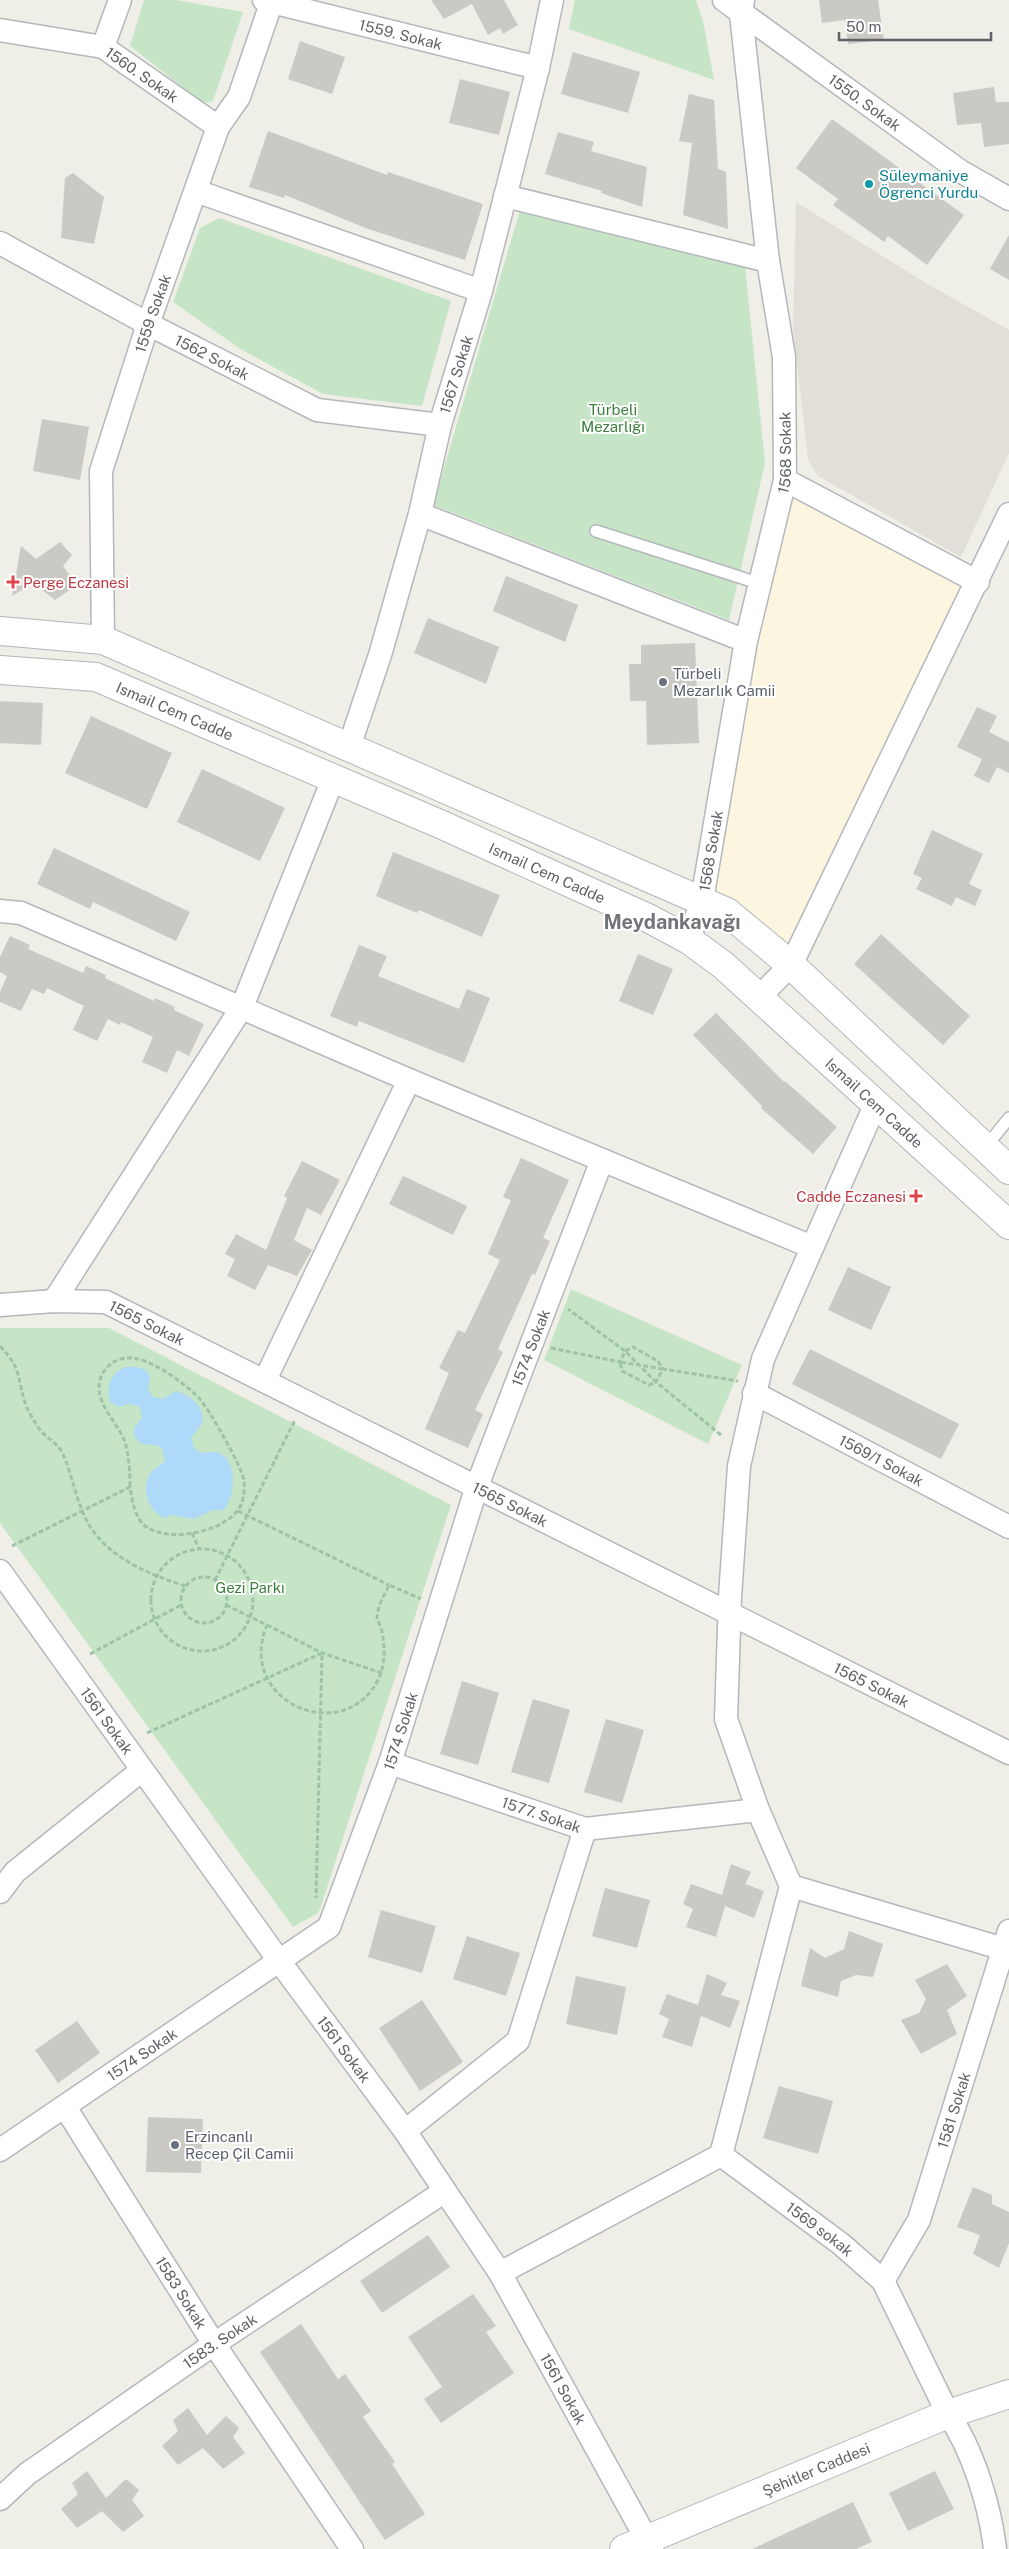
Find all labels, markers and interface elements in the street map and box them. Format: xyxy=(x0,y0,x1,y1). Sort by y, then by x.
scale bar xyxy=(839,10,992,42)
street label: 1559. Sokak xyxy=(357,15,444,52)
text: 50 m xyxy=(846,18,881,35)
street label: 1560. Sokak xyxy=(102,43,182,105)
street label: 1550. Sokak xyxy=(826,70,904,134)
place label: Süleymaniye Ögrenci Yurdu xyxy=(879,167,978,201)
marker: Süleymaniye Ögrenci Yurdu xyxy=(863,178,875,190)
street label: 1559 Sokak xyxy=(131,272,174,354)
street label: 1562 Sokak xyxy=(172,331,252,383)
street label: 1567 Sokak xyxy=(436,333,476,415)
park label: Türbeli Mezarlığı xyxy=(581,401,645,435)
street label: 1568 Sokak xyxy=(774,411,794,495)
place label: Perge Eczanesi xyxy=(23,574,129,591)
marker: Perge Eczanesi xyxy=(7,576,19,588)
place label: Türbeli Mezarlık Camii xyxy=(673,665,775,699)
marker: Türbeli Mezarlık Camii xyxy=(657,676,669,688)
street label: Ismail Cem Cadde xyxy=(114,678,236,743)
street label: 1568 Sokak xyxy=(695,809,726,893)
street label: Ismail Cem Cadde xyxy=(487,839,608,906)
district label: Meydankavağı xyxy=(603,910,741,934)
street label: Ismail Cem Cadde xyxy=(822,1054,927,1151)
place label: Cadde Eczanesi xyxy=(796,1188,906,1205)
marker: Cadde Eczanesi xyxy=(910,1190,922,1202)
street label: 1565 Sokak xyxy=(107,1297,187,1348)
street label: 1574 Sokak xyxy=(508,1307,552,1388)
street label: 1569/1 Sokak xyxy=(836,1431,927,1489)
street label: 1565 Sokak xyxy=(470,1478,551,1530)
park label: Gezi Parkı xyxy=(215,1579,285,1596)
street label: 1565 Sokak xyxy=(831,1659,912,1710)
street label: 1561 Sokak xyxy=(77,1684,137,1757)
street label: 1574 Sokak xyxy=(380,1690,420,1772)
street label: 1577. Sokak xyxy=(500,1793,583,1836)
street label: 1561 Sokak xyxy=(314,2012,374,2085)
street label: 1574 Sokak xyxy=(103,2024,180,2084)
street label: 1581 Sokak xyxy=(933,2070,973,2150)
place label: Erzincanlı Recep Çil Camii xyxy=(185,2128,294,2162)
marker: Erzincanlı Recep Çil Camii xyxy=(169,2139,181,2151)
street label: 1569 sokak xyxy=(783,2198,857,2259)
street label: 1583 Sokak xyxy=(153,2253,211,2332)
street label: 1583. Sokak xyxy=(179,2310,260,2372)
street label: 1561 Sokak xyxy=(537,2350,590,2427)
street label: Şehitler Caddesi xyxy=(760,2439,872,2499)

